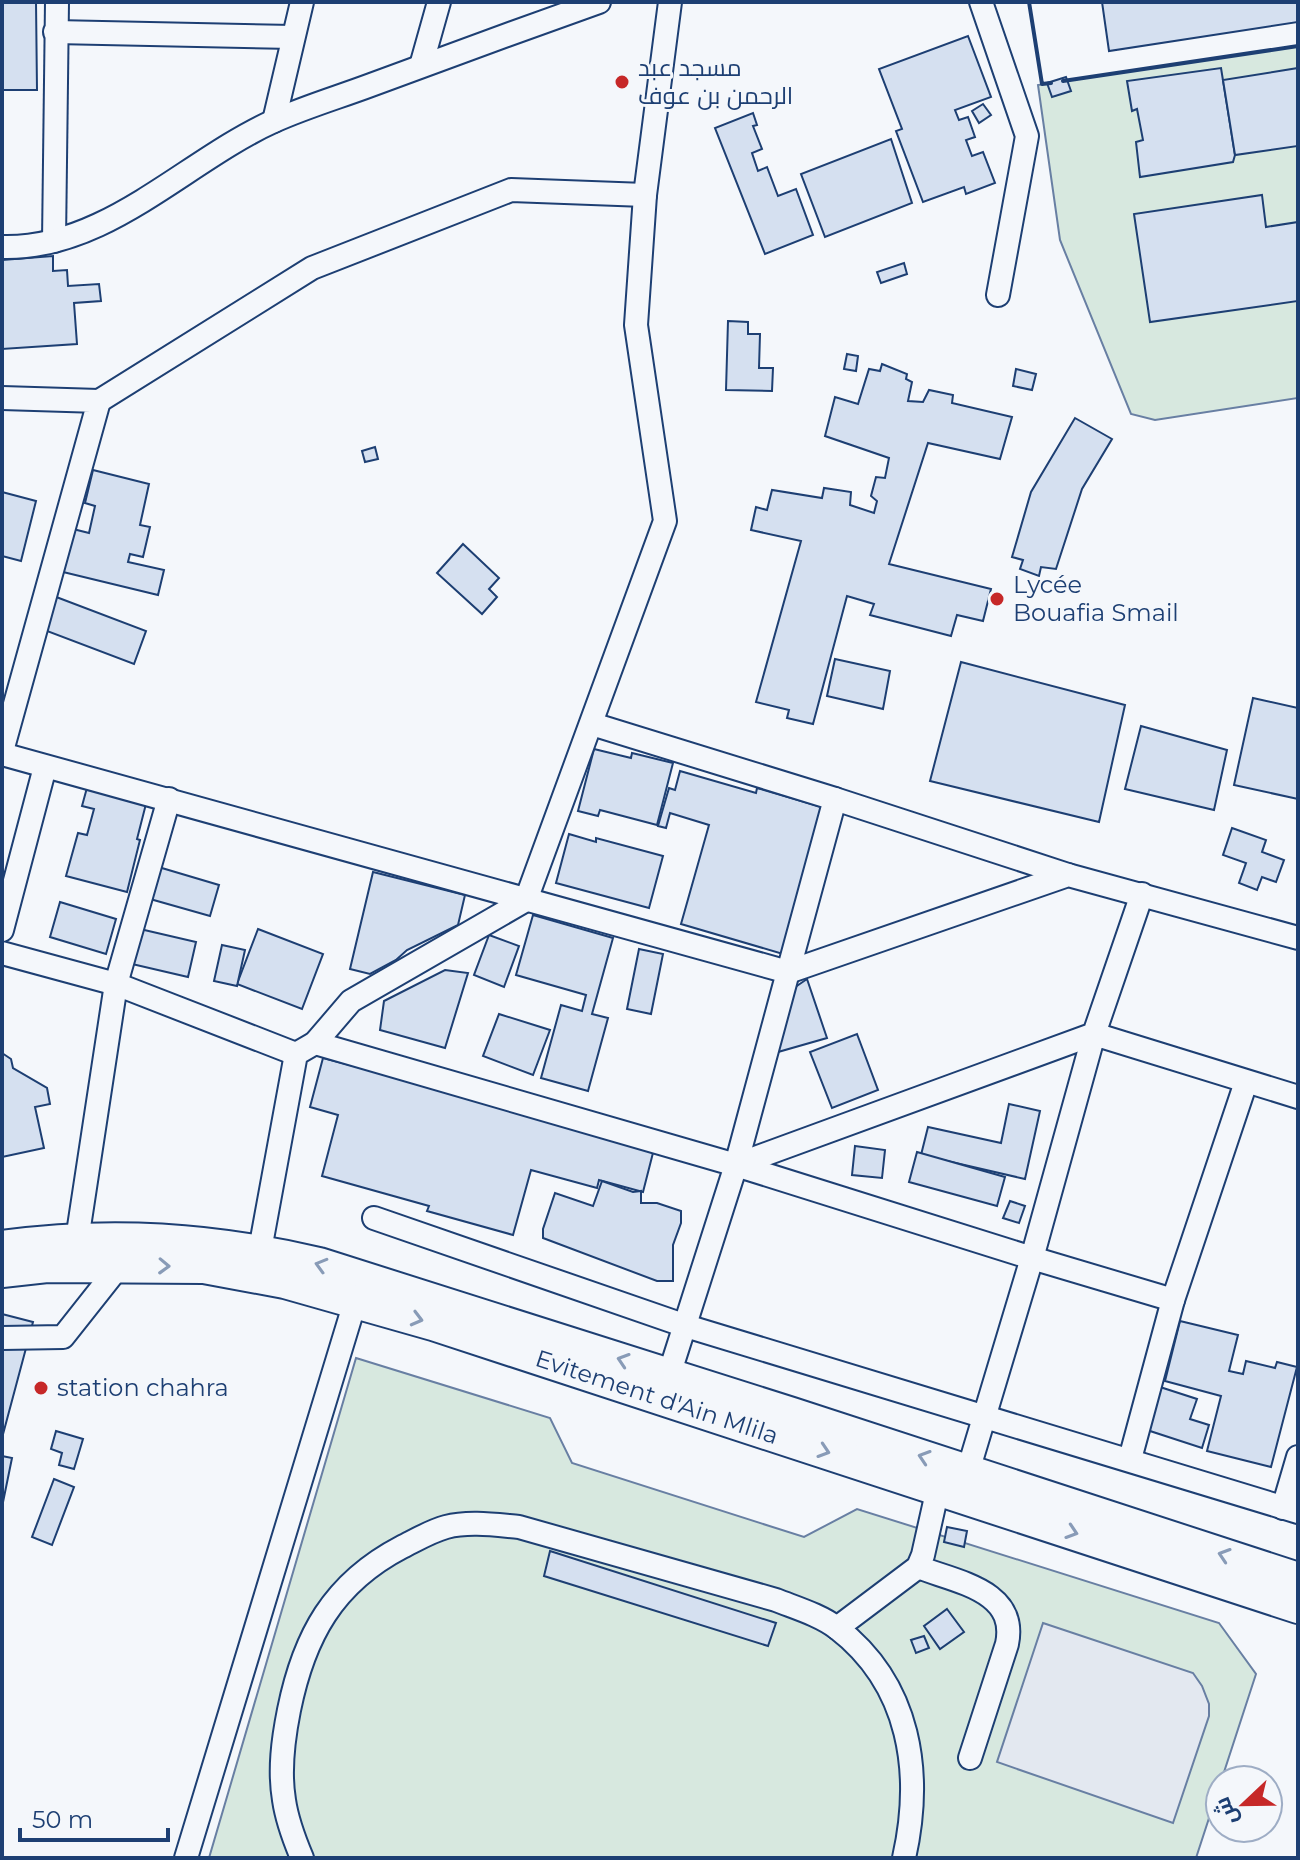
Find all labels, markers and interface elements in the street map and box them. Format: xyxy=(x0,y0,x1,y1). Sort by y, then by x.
place label: مسجد عبد الرحمن بن عوف xyxy=(638,53,793,110)
marker: مسجد عبد الرحمن بن عوف xyxy=(613,73,631,91)
place label: Lycée Bouafia Smail xyxy=(1013,570,1179,627)
marker: Lycée Bouafia Smail xyxy=(988,590,1006,608)
one-way arrow xyxy=(158,1258,171,1275)
one-way arrow xyxy=(315,1258,329,1275)
one-way arrow xyxy=(410,1310,424,1327)
street label: Evitement d'Ain Mlila xyxy=(532,1343,782,1450)
one-way arrow xyxy=(616,1353,630,1369)
place label: station chahra xyxy=(57,1373,229,1402)
marker: station chahra xyxy=(32,1379,50,1397)
one-way arrow xyxy=(817,1442,831,1458)
one-way arrow xyxy=(917,1450,931,1466)
one-way arrow xyxy=(1064,1523,1078,1539)
one-way arrow xyxy=(1218,1548,1231,1564)
north arrow xyxy=(1204,1764,1284,1844)
scale bar xyxy=(20,1792,168,1842)
text: ش xyxy=(1208,1793,1244,1829)
text: 50 m xyxy=(32,1805,93,1834)

